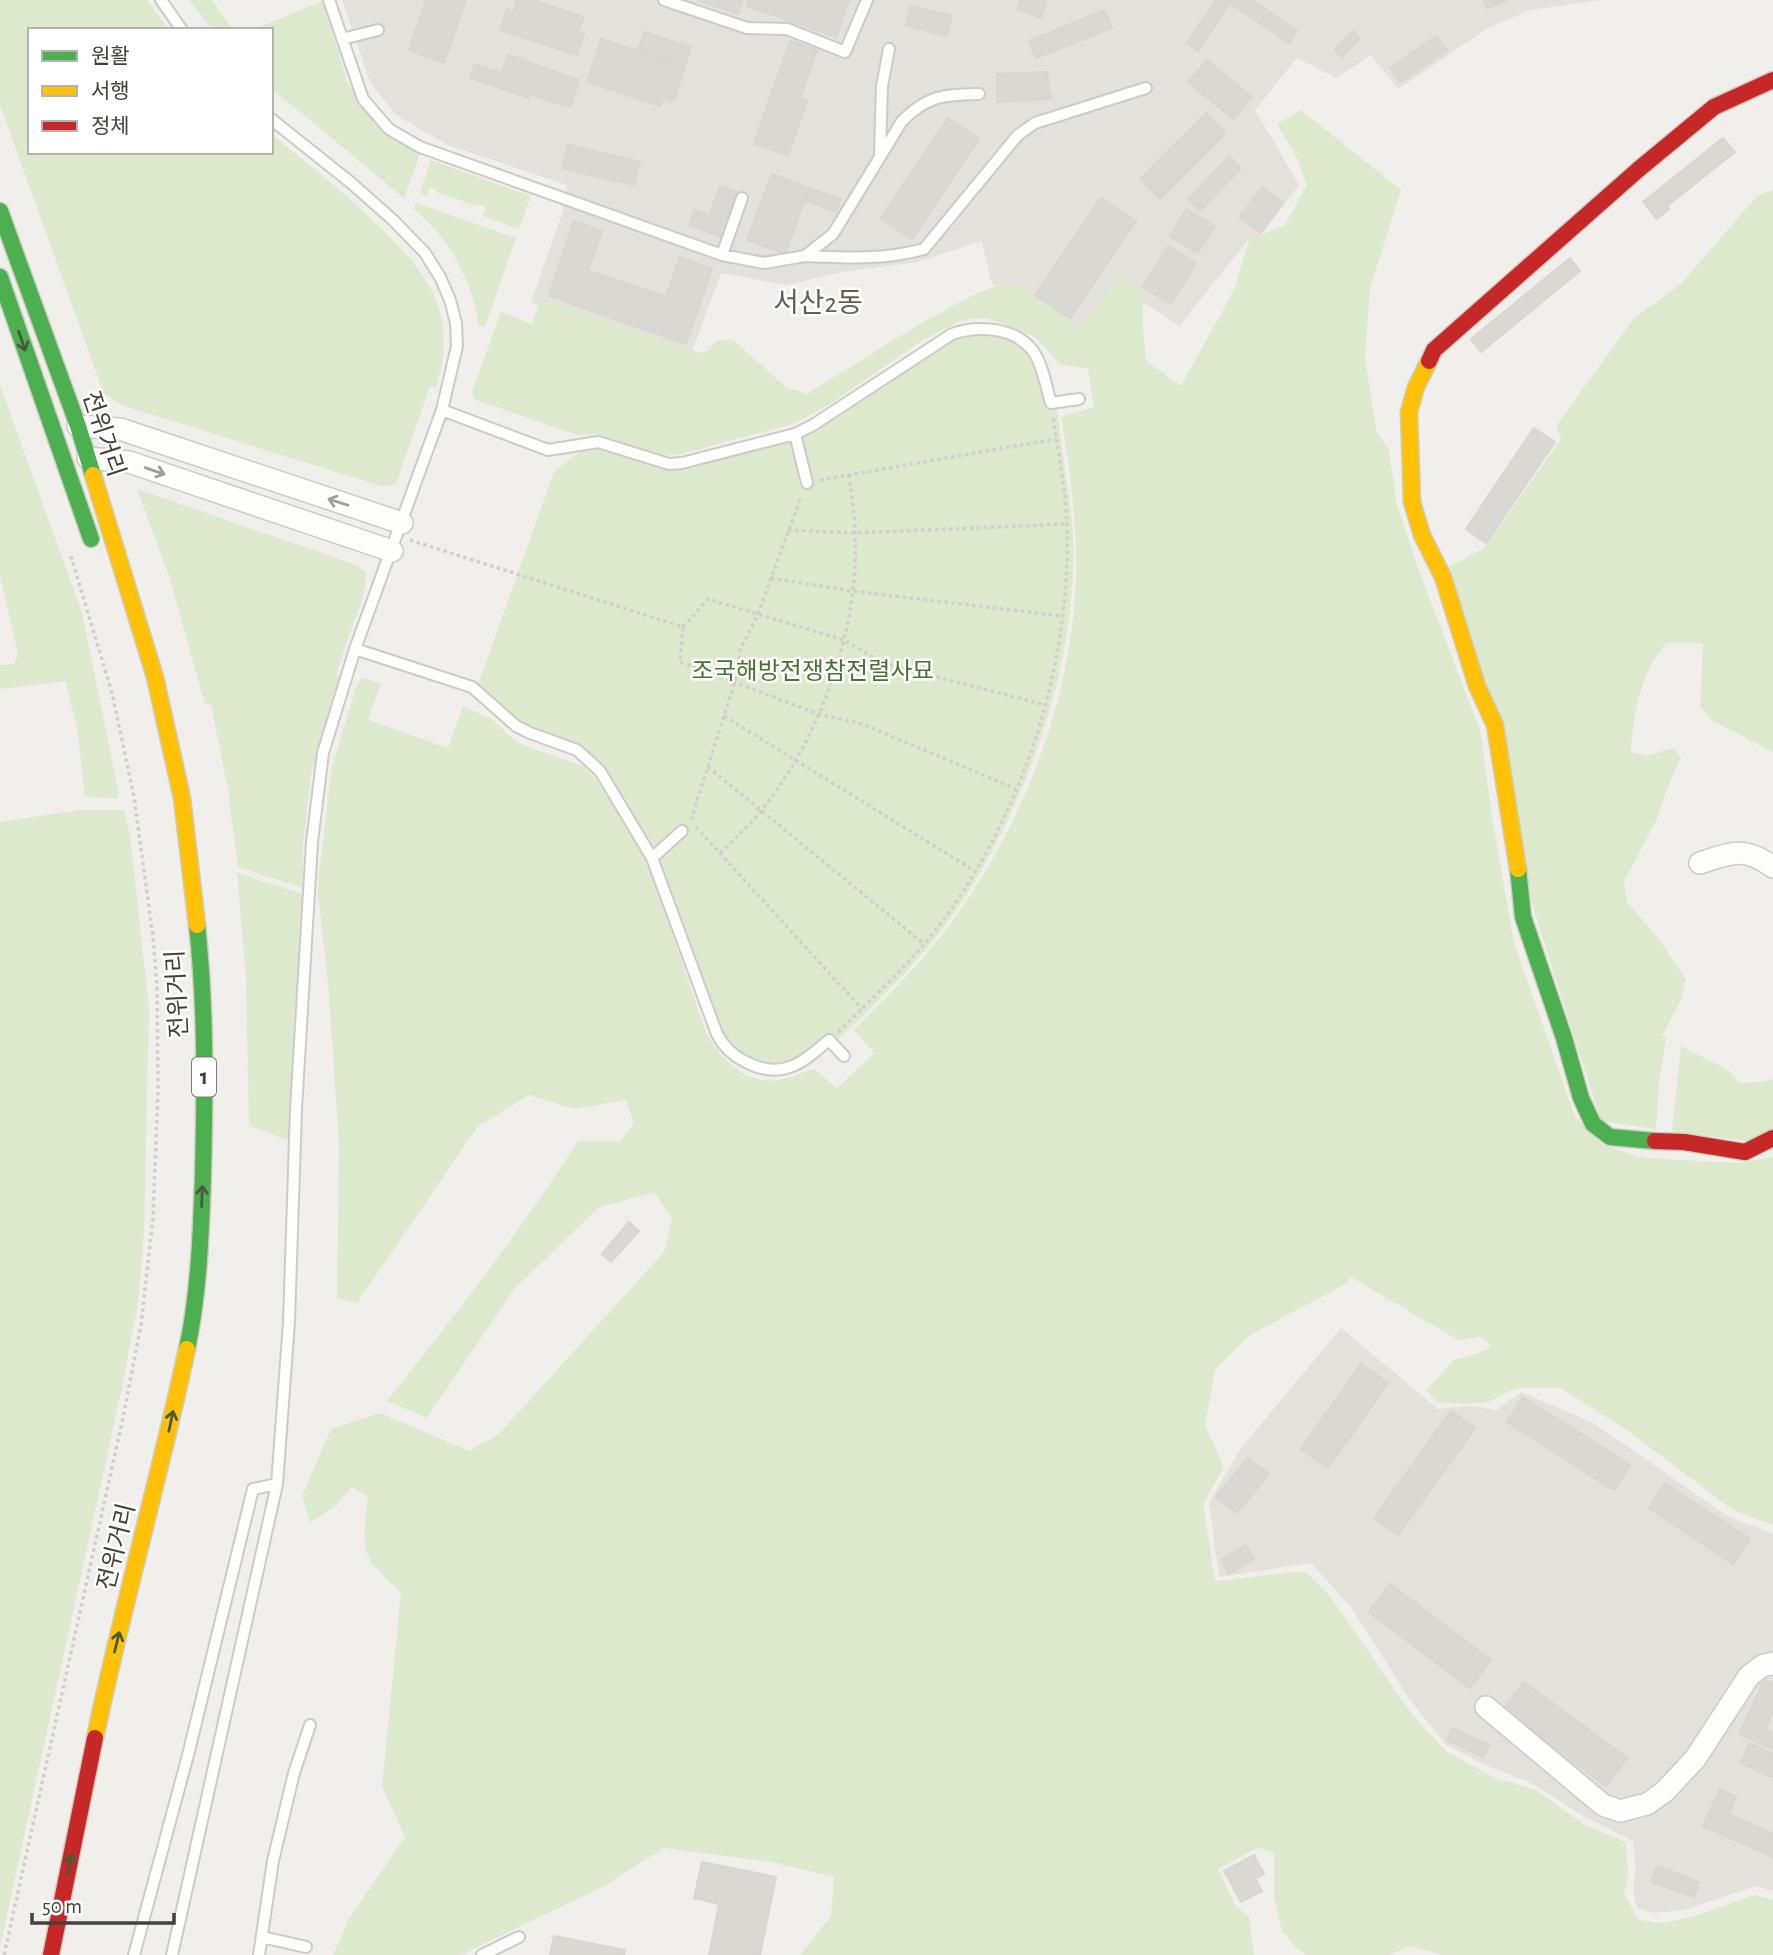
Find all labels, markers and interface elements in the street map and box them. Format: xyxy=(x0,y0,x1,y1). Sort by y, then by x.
legend xyxy=(28,28,273,154)
text: 원활 xyxy=(91,45,130,67)
text: 서행 xyxy=(91,80,130,102)
text: 정체 xyxy=(91,115,130,137)
district label: 서산2동 xyxy=(773,288,863,318)
one-way arrow xyxy=(17,330,29,352)
street label: 전위거리 xyxy=(78,388,129,480)
one-way arrow xyxy=(143,466,165,478)
one-way arrow xyxy=(327,495,349,507)
park label: 조국해방전쟁참전렬사묘 xyxy=(692,658,934,684)
street label: 전위거리 xyxy=(163,949,192,1039)
road number: 1 xyxy=(192,1058,216,1096)
one-way arrow xyxy=(195,1185,208,1208)
one-way arrow xyxy=(165,1410,179,1433)
street label: 전위거리 xyxy=(94,1501,139,1593)
one-way arrow xyxy=(111,1631,124,1653)
one-way arrow xyxy=(63,1853,77,1876)
scale bar xyxy=(32,1882,173,1926)
text: 50 m xyxy=(42,1896,82,1917)

